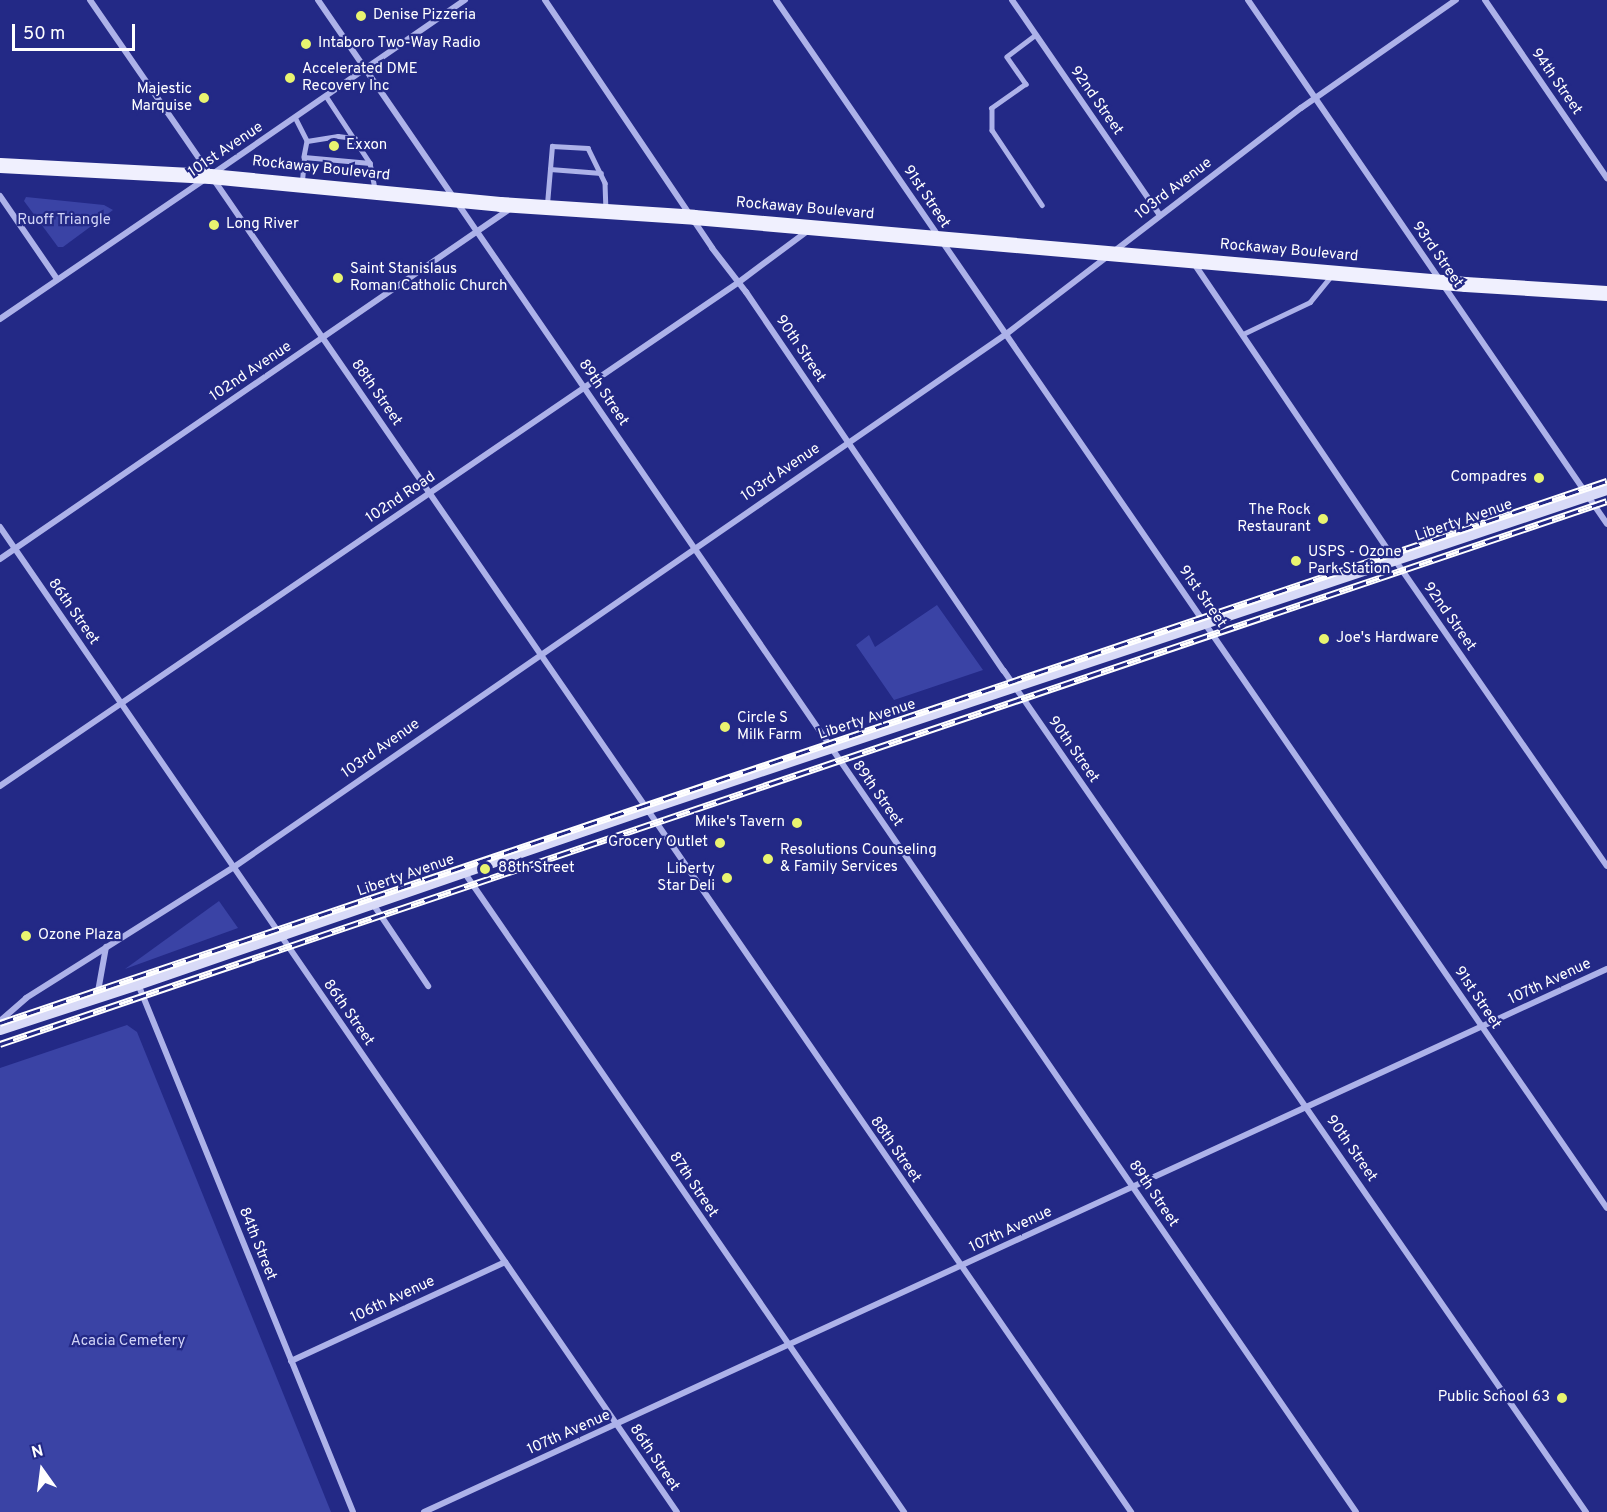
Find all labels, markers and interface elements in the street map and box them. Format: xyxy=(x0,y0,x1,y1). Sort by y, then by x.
place label: Denise Pizzeria xyxy=(373,7,476,25)
marker: Denise Pizzeria xyxy=(354,9,368,23)
scale bar xyxy=(15,12,138,50)
text: 50 m xyxy=(23,23,65,46)
place label: Intaboro Two-Way Radio xyxy=(318,35,481,53)
marker: Intaboro Two-Way Radio xyxy=(299,37,313,51)
street label: 94th Street xyxy=(1527,45,1585,119)
place label: Accelerated DME Recovery Inc xyxy=(302,60,418,95)
street label: 92nd Street xyxy=(1066,63,1126,139)
marker: Accelerated DME Recovery Inc xyxy=(283,71,297,85)
place label: Majestic Marquise xyxy=(131,80,192,115)
marker: Majestic Marquise xyxy=(197,91,211,105)
street label: 101st Avenue xyxy=(185,118,267,182)
place label: Exxon xyxy=(346,137,387,155)
marker: Exxon xyxy=(327,139,341,153)
street label: Rockaway Boulevard xyxy=(251,153,391,185)
street label: 103rd Avenue xyxy=(1132,154,1216,224)
street label: 91st Street xyxy=(899,162,953,232)
street label: Rockaway Boulevard xyxy=(735,194,875,224)
park label: Ruoff Triangle xyxy=(17,212,111,230)
place label: Long River xyxy=(226,216,299,234)
marker: Long River xyxy=(207,218,221,232)
street label: 93rd Street xyxy=(1408,218,1466,292)
street label: Rockaway Boulevard xyxy=(1219,236,1359,266)
place label: Saint Stanislaus Roman Catholic Church xyxy=(350,260,507,295)
marker: Saint Stanislaus Roman Catholic Church xyxy=(331,271,345,285)
street label: 90th Street xyxy=(771,312,829,386)
street label: 102nd Avenue xyxy=(207,338,295,406)
street label: 88th Street xyxy=(347,356,405,430)
street label: 89th Street xyxy=(574,356,632,430)
street label: 103rd Avenue xyxy=(738,440,824,506)
street label: 102nd Road xyxy=(363,468,439,528)
place label: Compadres xyxy=(1450,469,1527,487)
marker: Compadres xyxy=(1532,471,1546,485)
street label: Liberty Avenue xyxy=(1413,496,1515,546)
place label: The Rock Restaurant xyxy=(1237,501,1311,536)
marker: The Rock Restaurant xyxy=(1316,512,1330,526)
place label: USPS - Ozone Park Station xyxy=(1308,543,1402,578)
marker: USPS - Ozone Park Station xyxy=(1289,554,1303,568)
street label: 91st Street xyxy=(1174,563,1230,631)
street label: 86th Street xyxy=(44,575,102,649)
street label: 92nd Street xyxy=(1419,579,1479,655)
place label: Joe's Hardware xyxy=(1336,630,1439,648)
marker: Joe's Hardware xyxy=(1317,632,1331,646)
street label: Liberty Avenue xyxy=(816,696,918,744)
place label: Circle S Milk Farm xyxy=(737,709,802,744)
street label: 90th Street xyxy=(1044,713,1102,787)
street label: 103rd Avenue xyxy=(338,715,424,783)
marker: Circle S Milk Farm xyxy=(718,720,732,734)
street label: 89th Street xyxy=(848,758,906,830)
place label: Mike's Tavern xyxy=(694,814,785,832)
marker: Mike's Tavern xyxy=(790,816,804,830)
place label: Grocery Outlet xyxy=(608,834,708,852)
marker: Grocery Outlet xyxy=(713,836,727,850)
place label: Resolutions Counseling & Family Services xyxy=(780,841,937,876)
street label: Liberty Avenue xyxy=(355,851,457,901)
marker: Resolutions Counseling & Family Services xyxy=(761,852,775,866)
marker: 88th Street xyxy=(476,860,494,878)
place label: 88th Street xyxy=(498,860,575,878)
place label: Liberty Star Deli xyxy=(657,860,715,895)
marker: Liberty Star Deli xyxy=(720,871,734,885)
place label: Ozone Plaza xyxy=(38,927,121,945)
marker: Ozone Plaza xyxy=(19,929,33,943)
street label: 107th Avenue xyxy=(1506,955,1594,1009)
street label: 91st Street xyxy=(1450,963,1504,1033)
street label: 86th Street xyxy=(319,976,377,1050)
street label: 90th Street xyxy=(1322,1112,1380,1186)
street label: 88th Street xyxy=(866,1113,924,1187)
street label: 87th Street xyxy=(665,1149,721,1221)
street label: 89th Street xyxy=(1124,1157,1182,1231)
street label: 107th Avenue xyxy=(967,1203,1055,1257)
street label: 84th Street xyxy=(234,1205,280,1283)
street label: 106th Avenue xyxy=(348,1272,438,1328)
park label: Acacia Cemetery xyxy=(71,1333,185,1351)
place label: Public School 63 xyxy=(1438,1389,1550,1407)
marker: Public School 63 xyxy=(1555,1391,1569,1405)
street label: 107th Avenue xyxy=(524,1407,614,1459)
street label: 86th Street xyxy=(625,1421,683,1495)
north arrow xyxy=(12,1440,72,1500)
text: N xyxy=(30,1441,46,1464)

